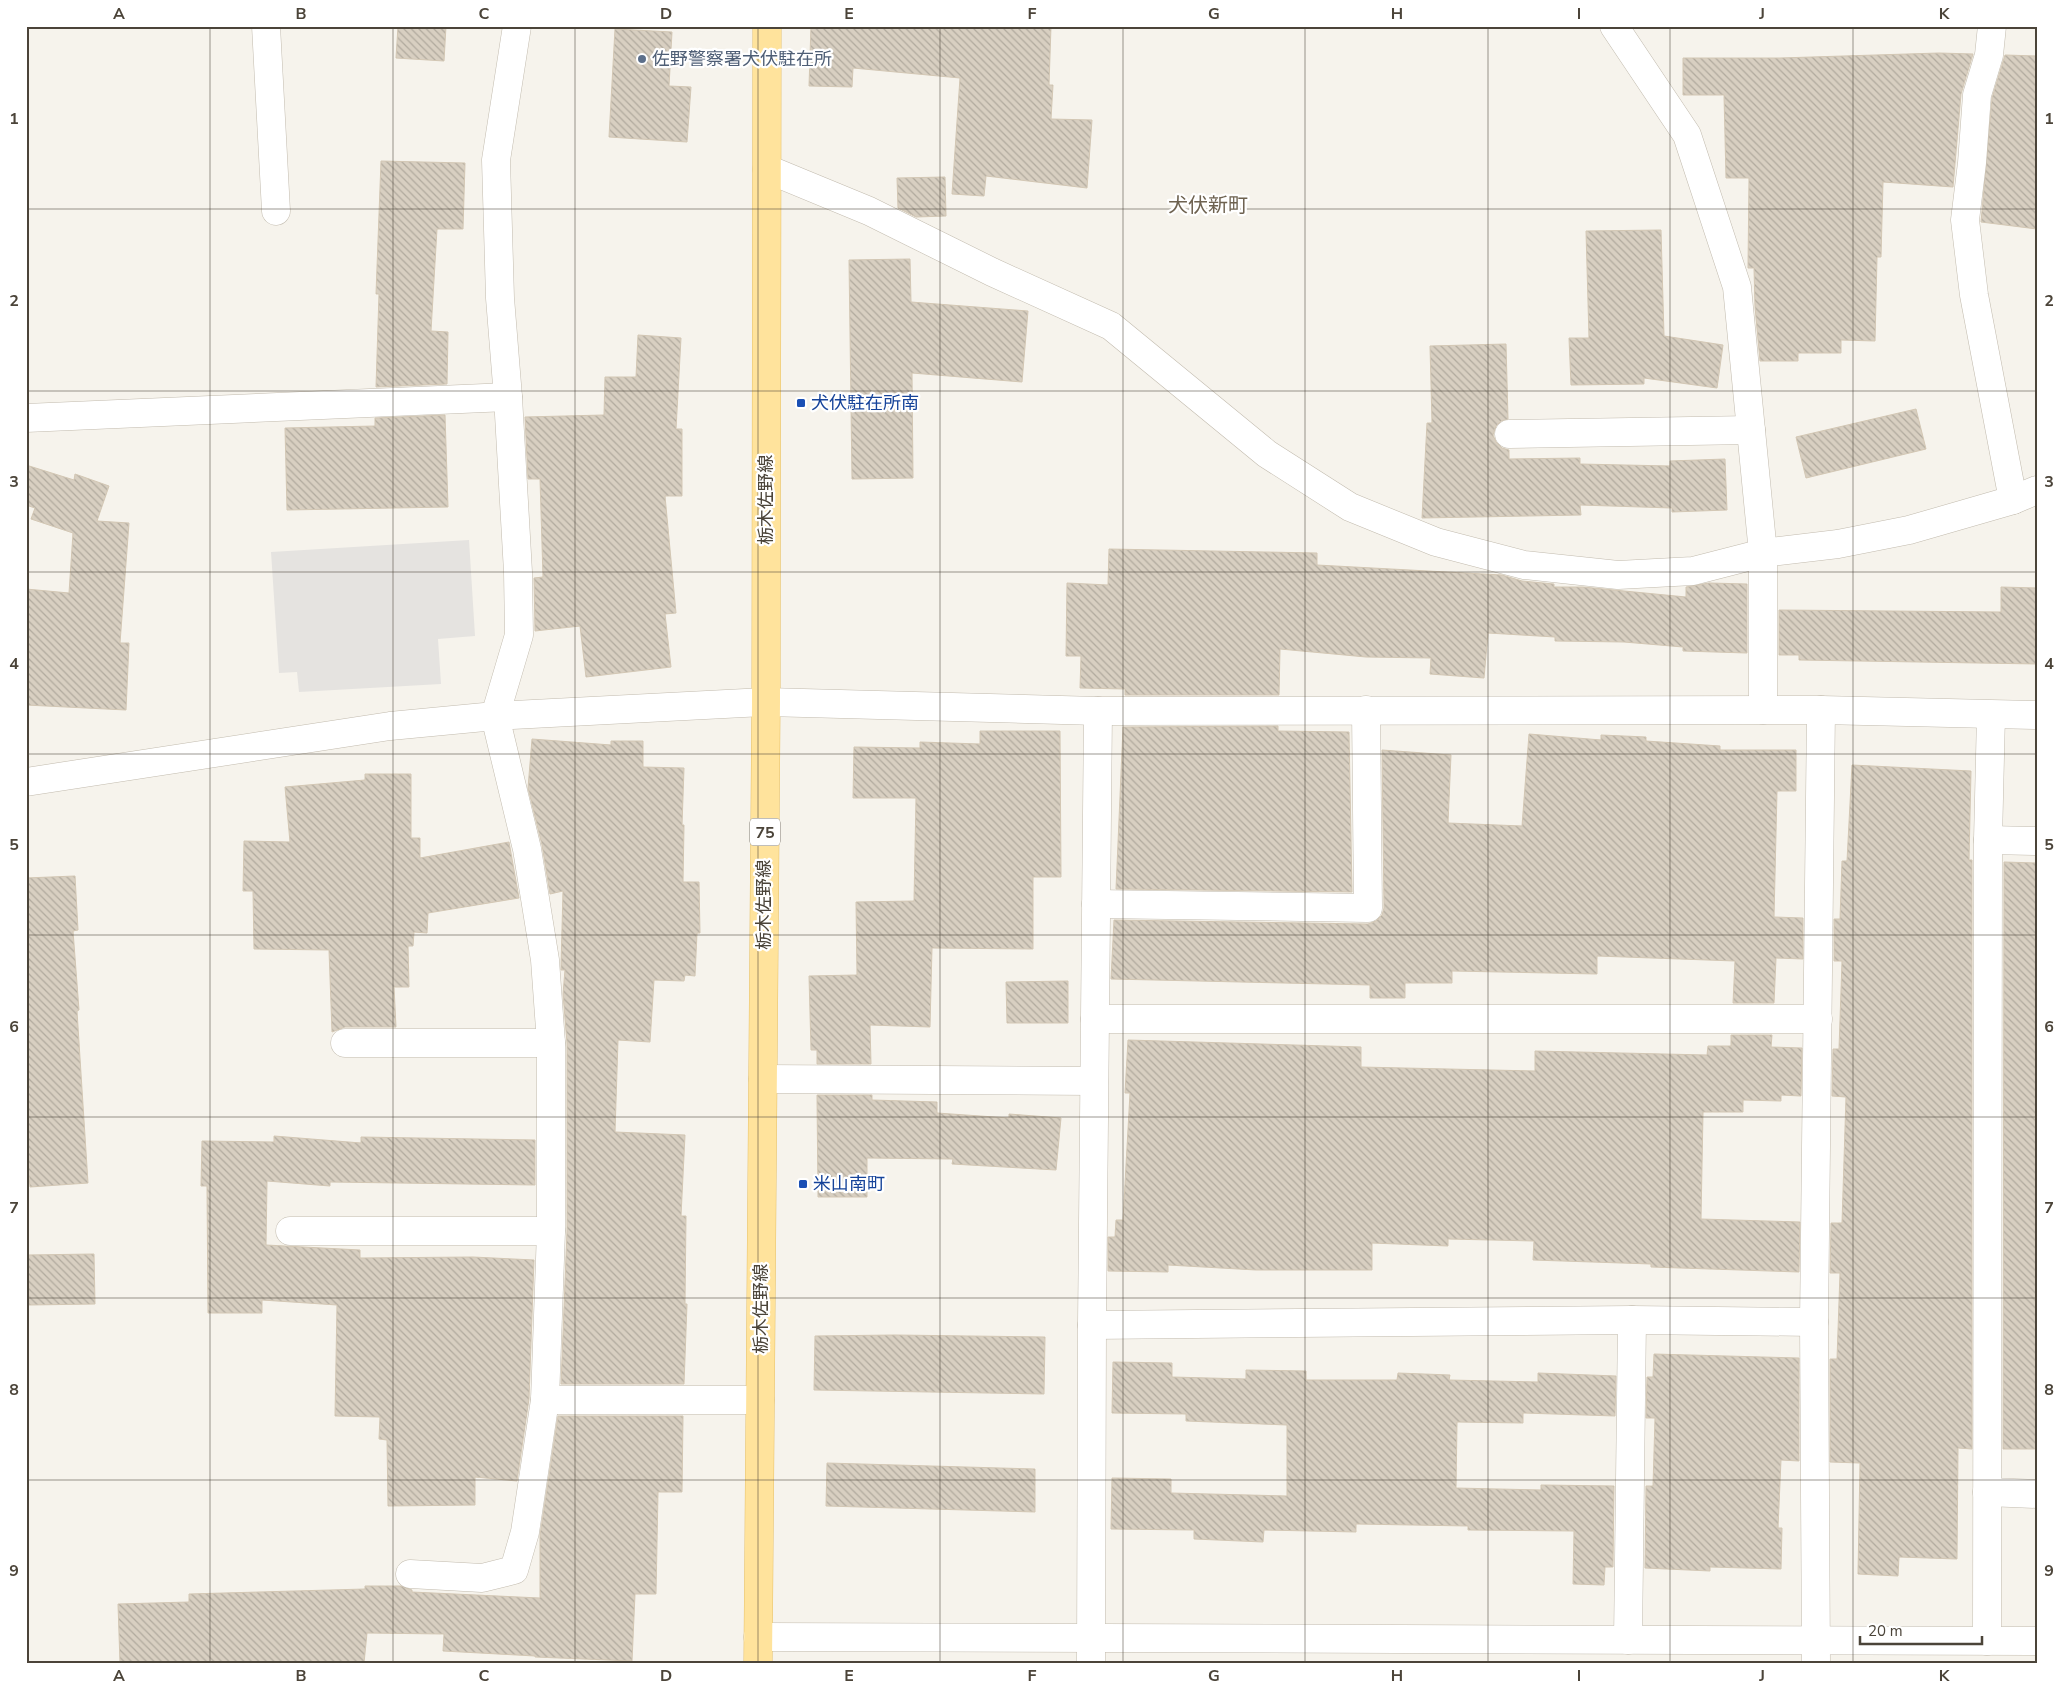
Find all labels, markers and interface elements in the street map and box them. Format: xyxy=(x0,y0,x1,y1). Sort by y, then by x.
text: A xyxy=(113,3,125,25)
text: B xyxy=(295,3,307,25)
text: C xyxy=(479,3,490,25)
text: D xyxy=(660,3,672,25)
text: E xyxy=(844,3,854,25)
text: F xyxy=(1028,3,1037,25)
text: G xyxy=(1208,3,1220,25)
text: H xyxy=(1391,3,1403,25)
text: I xyxy=(1577,3,1581,25)
text: J xyxy=(1758,3,1765,25)
text: K xyxy=(1939,3,1951,25)
place label: 佐野警察署犬伏駐在所 xyxy=(652,47,832,71)
marker: 佐野警察署犬伏駐在所 xyxy=(636,53,648,65)
text: 1 xyxy=(9,108,19,130)
text: 1 xyxy=(2044,108,2054,130)
district label: 犬伏新町 xyxy=(1168,192,1248,219)
text: 2 xyxy=(9,290,19,312)
text: 2 xyxy=(2044,290,2054,312)
place label: 犬伏駐在所南 xyxy=(811,391,919,415)
marker: 犬伏駐在所南 xyxy=(795,397,807,409)
street label: 栃木佐野線 xyxy=(754,455,778,545)
text: 3 xyxy=(9,471,19,493)
text: 3 xyxy=(2044,471,2054,493)
text: 4 xyxy=(9,653,19,675)
text: 4 xyxy=(2044,653,2054,675)
road number: 75 xyxy=(750,819,780,846)
text: 5 xyxy=(9,834,19,856)
text: 5 xyxy=(2044,834,2054,856)
street label: 栃木佐野線 xyxy=(752,860,776,950)
text: 6 xyxy=(9,1016,19,1038)
text: 6 xyxy=(2044,1016,2054,1038)
place label: 米山南町 xyxy=(813,1172,885,1196)
marker: 米山南町 xyxy=(797,1178,809,1190)
text: 7 xyxy=(9,1197,19,1219)
text: 7 xyxy=(2044,1197,2054,1219)
street label: 栃木佐野線 xyxy=(749,1264,773,1354)
text: 8 xyxy=(9,1379,19,1401)
text: 8 xyxy=(2044,1379,2054,1401)
text: 9 xyxy=(9,1560,19,1582)
text: 9 xyxy=(2044,1560,2054,1582)
scale bar xyxy=(1860,1614,1983,1646)
text: 20 m xyxy=(1868,1621,1903,1641)
text: A xyxy=(113,1665,125,1687)
text: B xyxy=(295,1665,307,1687)
text: C xyxy=(479,1665,490,1687)
text: D xyxy=(660,1665,672,1687)
text: E xyxy=(844,1665,854,1687)
text: F xyxy=(1028,1665,1037,1687)
text: G xyxy=(1208,1665,1220,1687)
text: H xyxy=(1391,1665,1403,1687)
text: I xyxy=(1577,1665,1581,1687)
text: J xyxy=(1758,1665,1765,1687)
text: K xyxy=(1939,1665,1951,1687)

